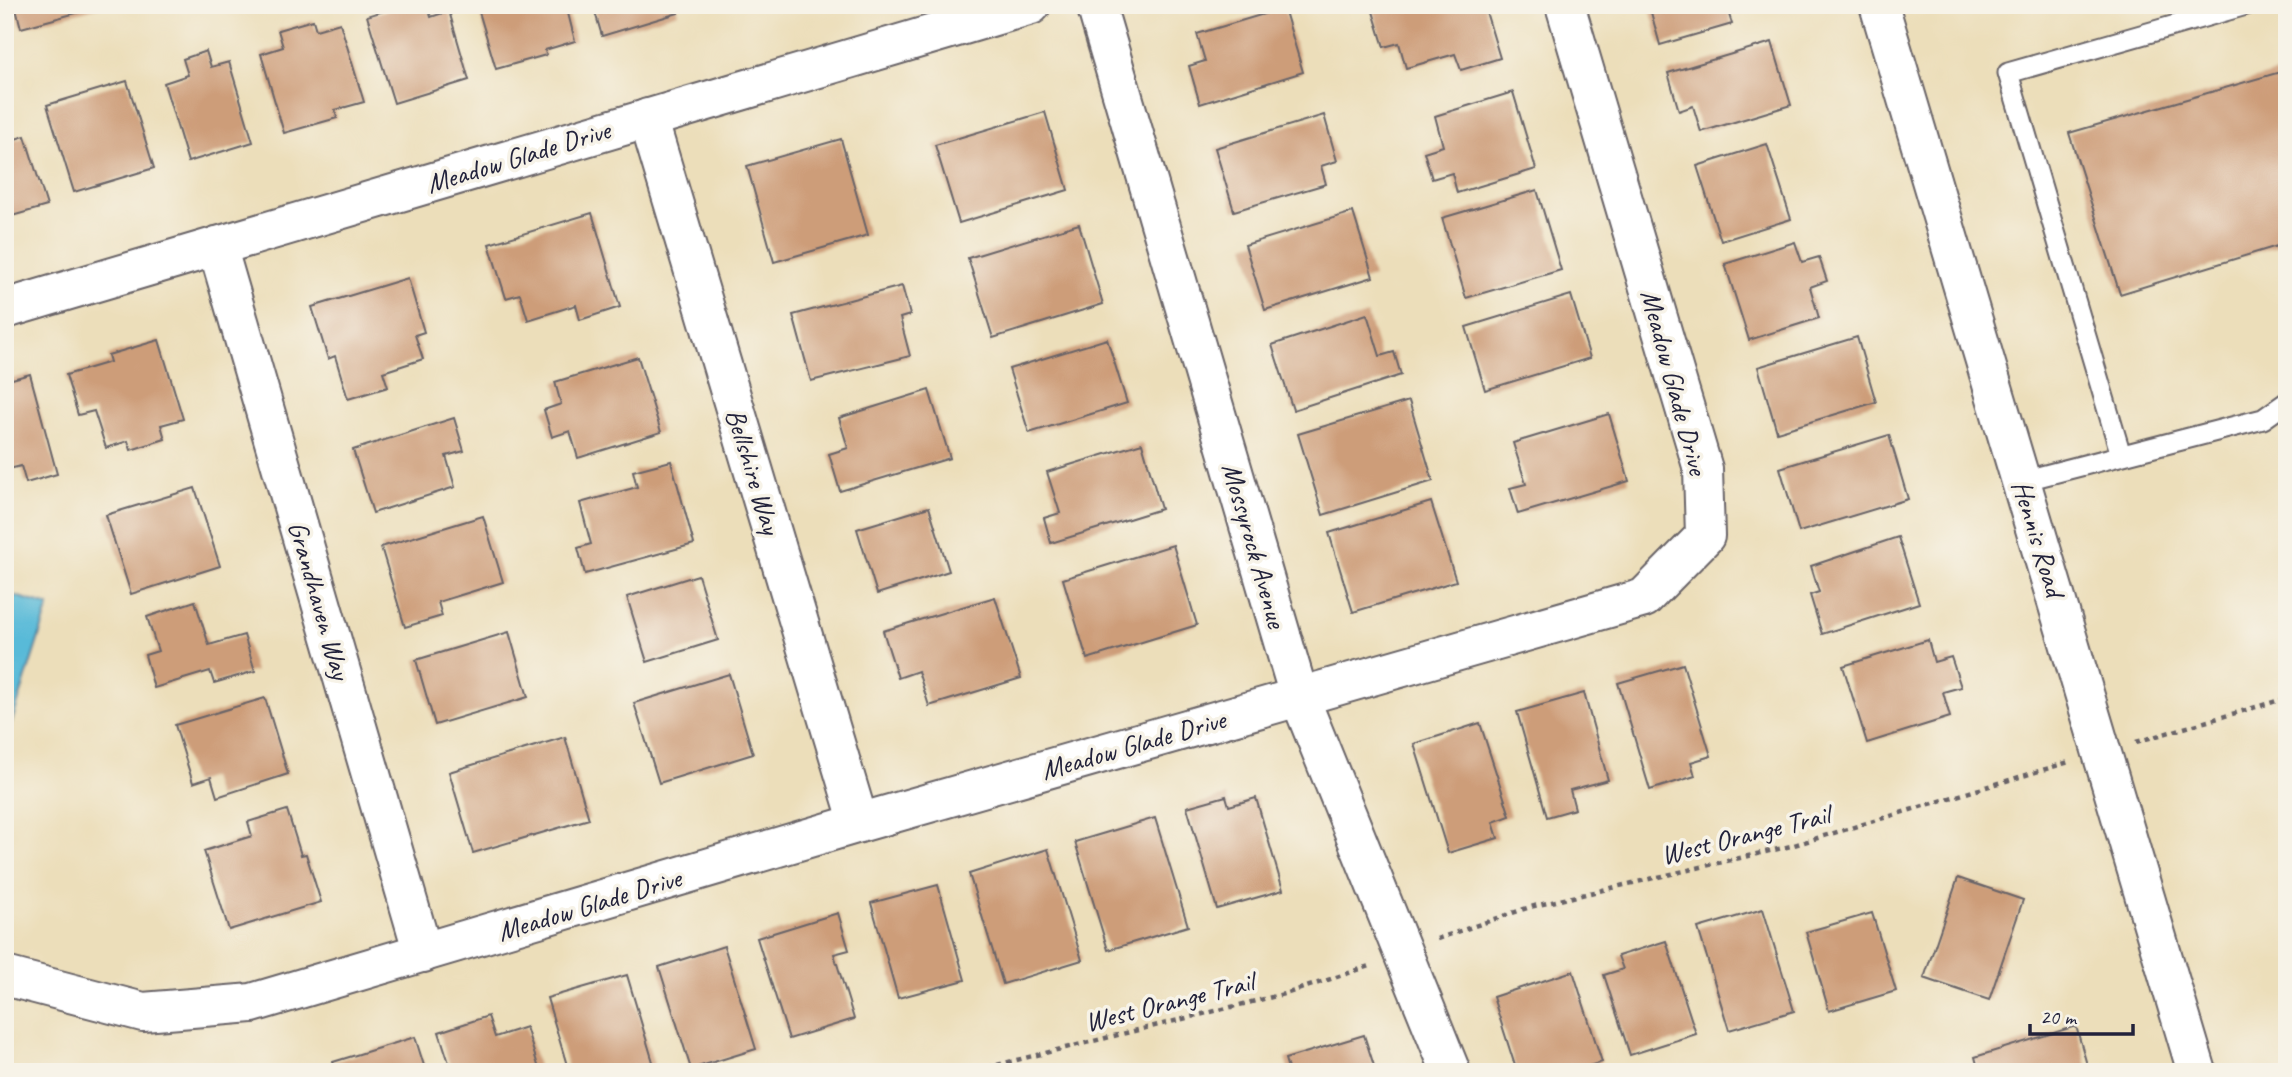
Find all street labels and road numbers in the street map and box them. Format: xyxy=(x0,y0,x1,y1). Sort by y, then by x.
street label: Meadow Glade Drive xyxy=(422,111,616,201)
street label: Meadow Glade Drive xyxy=(1633,286,1716,480)
street label: Bellshire Way xyxy=(718,404,790,540)
street label: Mossyrock Avenue xyxy=(1214,459,1295,633)
street label: Hennis Road xyxy=(2004,476,2074,604)
street label: Grandhaven Way xyxy=(280,517,359,686)
street label: Meadow Glade Drive xyxy=(1037,701,1231,787)
street label: West Orange Trail xyxy=(1657,795,1838,872)
street label: Meadow Glade Drive xyxy=(493,859,687,949)
street label: West Orange Trail xyxy=(1081,962,1262,1039)

